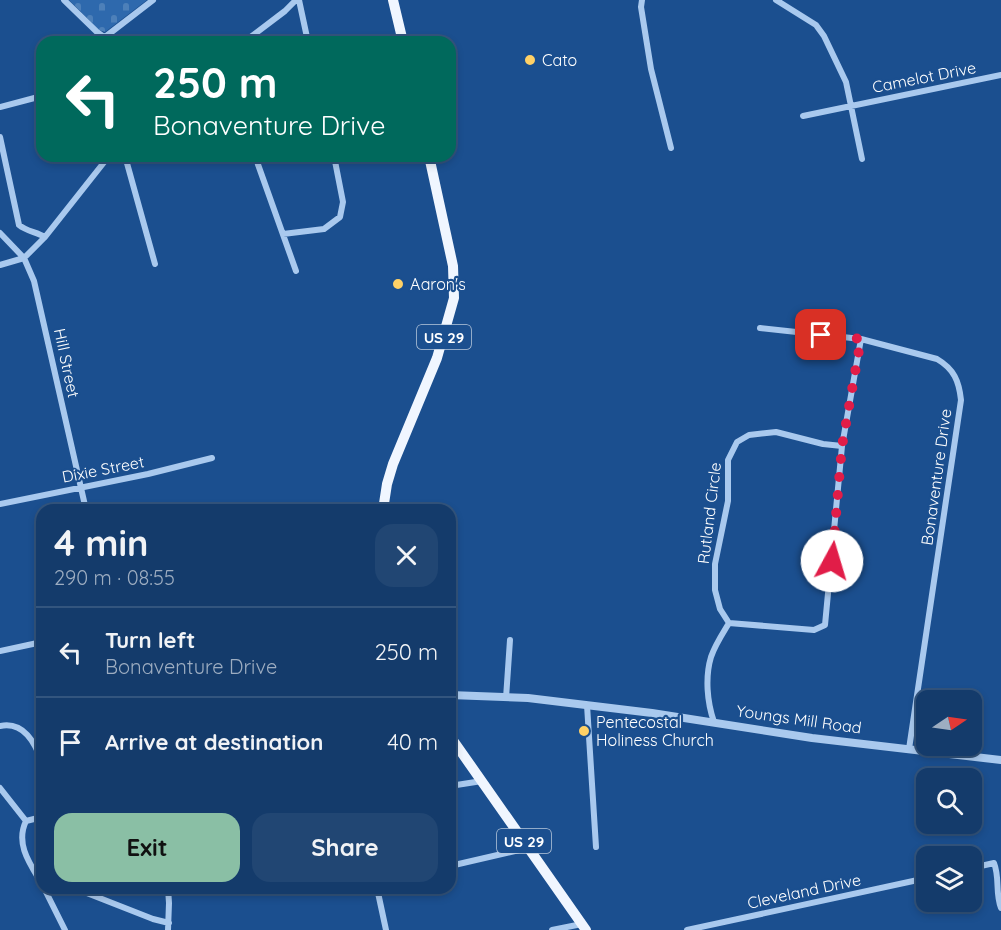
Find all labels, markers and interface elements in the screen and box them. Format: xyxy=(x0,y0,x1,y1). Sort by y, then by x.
place label: Cato xyxy=(542,50,577,70)
marker: Cato xyxy=(523,53,537,67)
text: 250 m xyxy=(153,56,277,109)
street label: Camelot Drive xyxy=(870,57,978,97)
icon: left xyxy=(54,60,132,138)
text: Bonaventure Drive xyxy=(153,108,385,142)
place label: Aaron's xyxy=(410,274,466,294)
marker: Aaron's xyxy=(391,277,405,291)
pin xyxy=(795,309,846,360)
icon: arrive xyxy=(804,318,837,351)
road number: US 29 xyxy=(417,325,471,349)
street label: Hill Street xyxy=(50,326,84,400)
street label: Bonaventure Drive xyxy=(917,407,955,547)
street label: Dixie Street xyxy=(60,451,146,487)
street label: Rutland Circle xyxy=(693,461,725,565)
text: 4 min xyxy=(54,520,148,565)
button: close xyxy=(375,524,438,587)
position arrow xyxy=(800,529,864,593)
text: 290 m · 08:55 xyxy=(54,565,175,590)
text: Turn left xyxy=(105,626,195,654)
icon: left xyxy=(54,636,87,669)
text: 250 m xyxy=(375,638,438,666)
text: Bonaventure Drive xyxy=(105,654,277,679)
north arrow xyxy=(916,690,982,756)
map controls xyxy=(916,690,982,912)
street label: Youngs Mill Road xyxy=(735,700,863,738)
place label: Pentecostal Holiness Church xyxy=(596,712,714,750)
marker: Pentecostal Holiness Church xyxy=(577,724,591,738)
icon: arrive xyxy=(54,726,87,759)
text: Arrive at destination xyxy=(105,728,323,756)
text: 40 m xyxy=(387,728,438,756)
button: search xyxy=(916,768,982,834)
button: Exit xyxy=(54,813,240,882)
button: Share xyxy=(252,813,438,882)
road number: US 29 xyxy=(497,829,551,853)
button: layers xyxy=(916,846,982,912)
street label: Cleveland Drive xyxy=(745,869,863,913)

